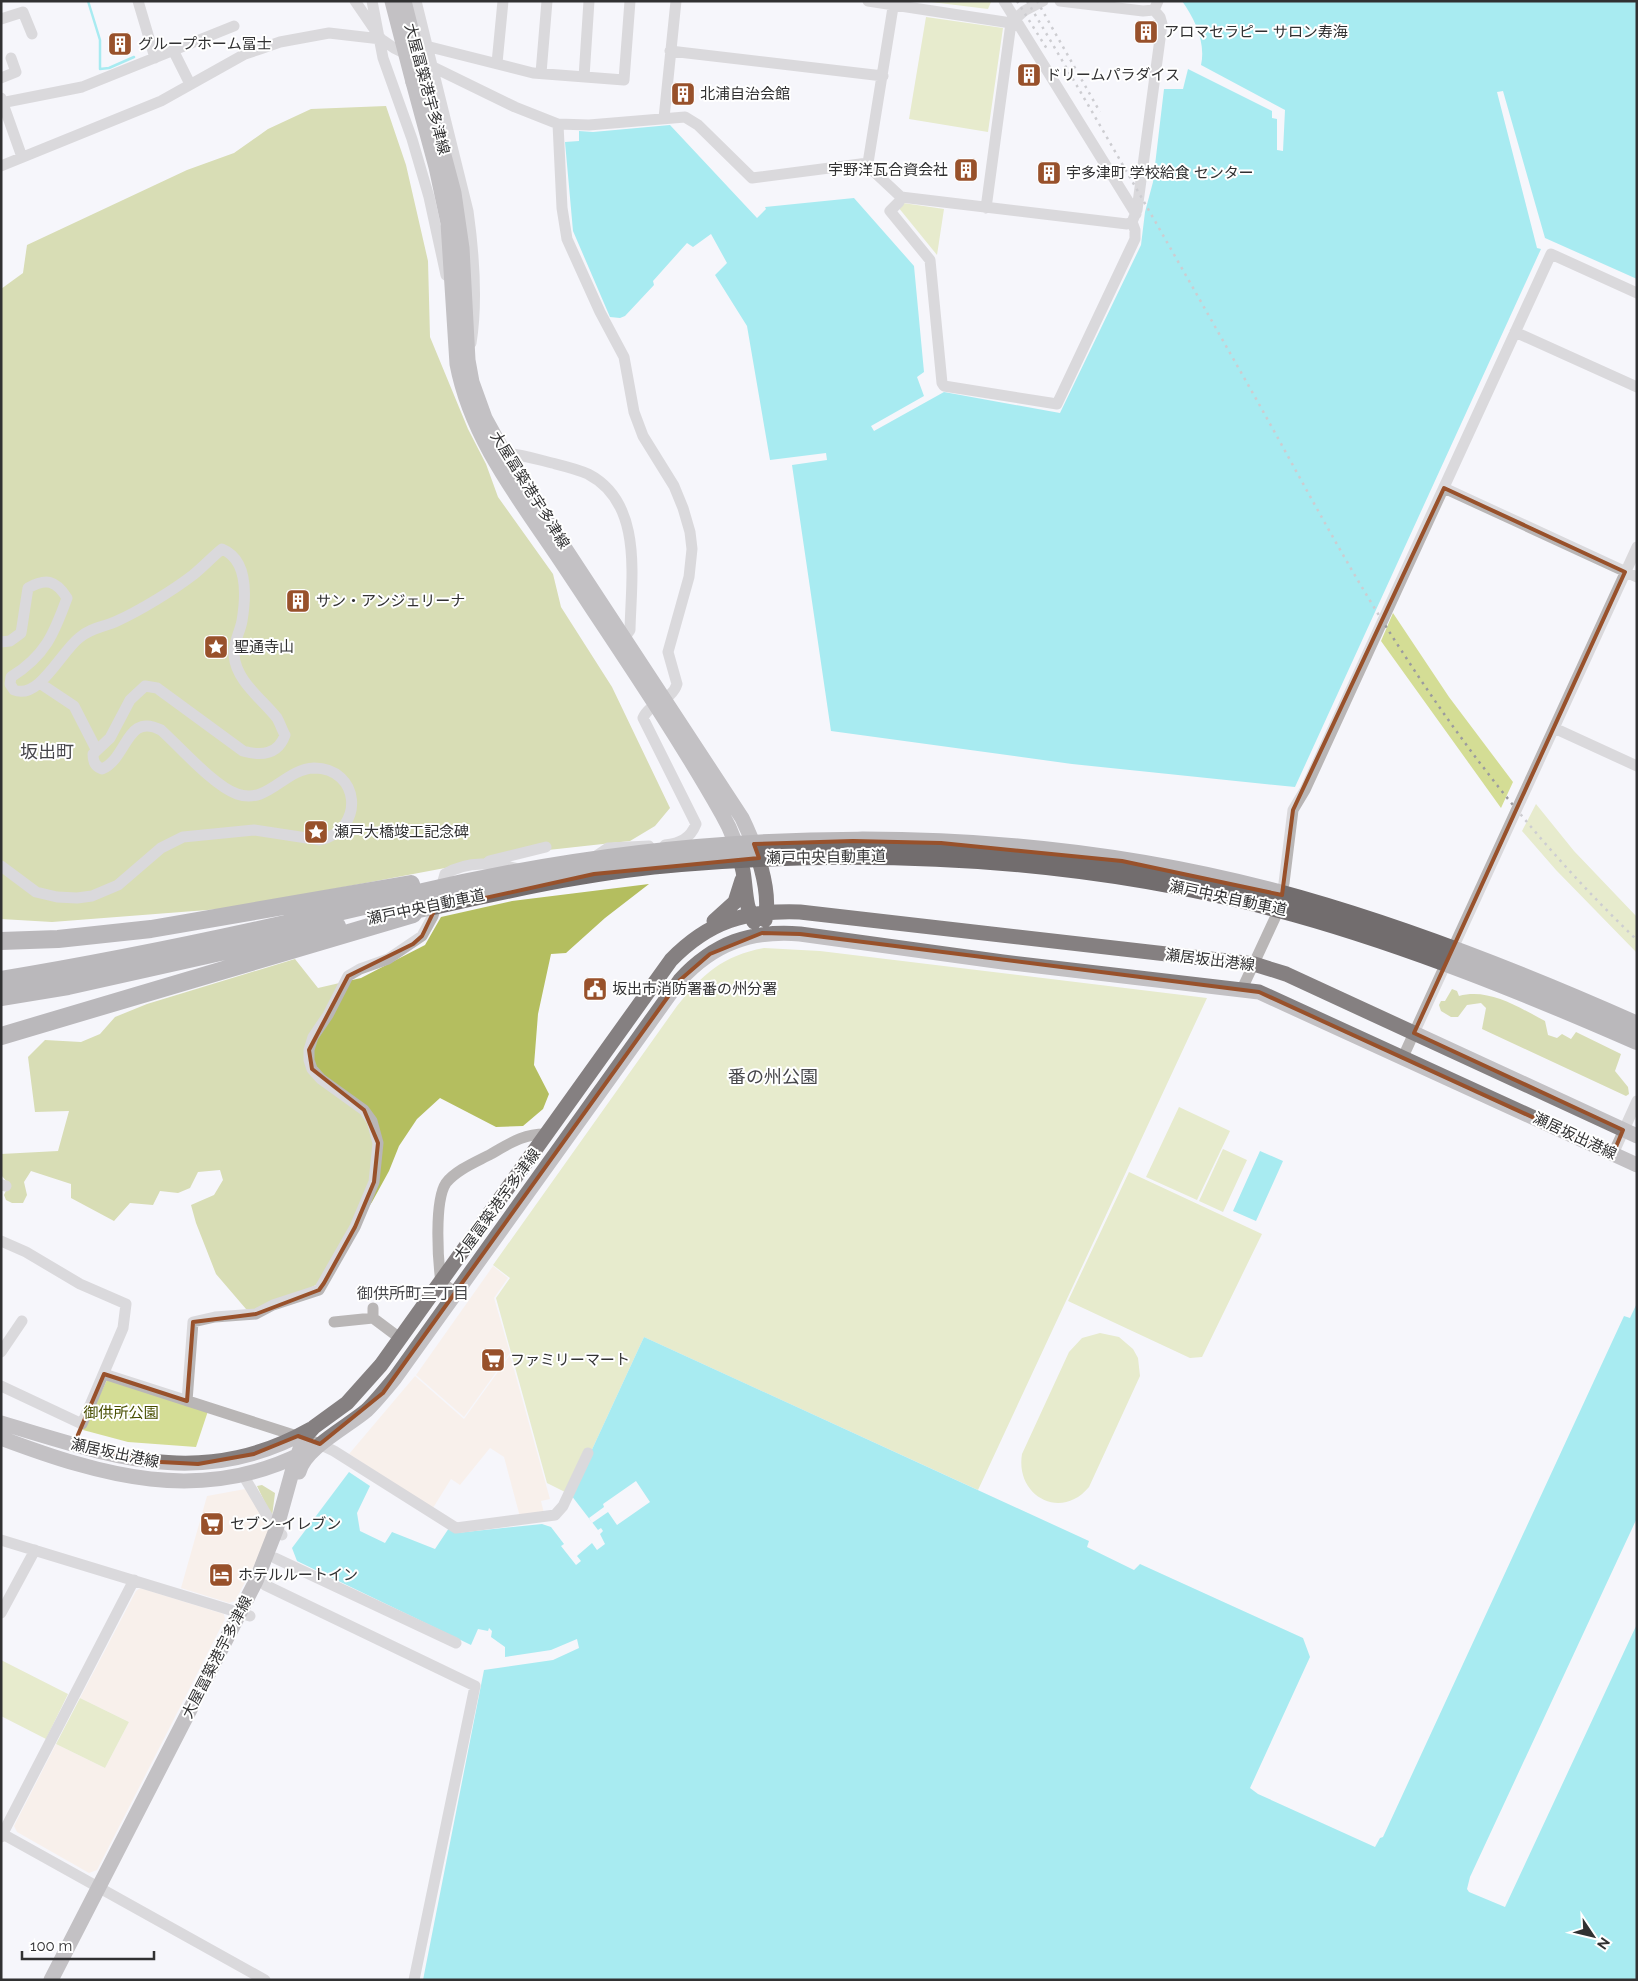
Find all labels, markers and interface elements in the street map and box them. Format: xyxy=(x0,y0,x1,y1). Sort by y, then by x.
building icon: アロマセラピー サロン寿海 xyxy=(1133,19,1159,45)
street label: 大屋冨築港宇多津線 xyxy=(401,21,453,157)
place label: アロマセラピー サロン寿海 xyxy=(1164,23,1348,41)
building icon: グループホーム冨士 xyxy=(107,31,133,57)
place label: グループホーム冨士 xyxy=(138,35,272,53)
building icon: ドリームパラダイス xyxy=(1016,62,1042,88)
place label: ドリームパラダイス xyxy=(1046,66,1180,84)
building icon: 北浦自治会館 xyxy=(670,81,696,107)
place label: 北浦自治会館 xyxy=(700,85,790,103)
building icon: 宇野洋瓦合資会社 xyxy=(953,157,979,183)
building icon: 宇多津町 学校給食 センター xyxy=(1036,160,1062,186)
place label: 宇野洋瓦合資会社 xyxy=(828,161,948,179)
place label: 宇多津町 学校給食 センター xyxy=(1066,164,1254,182)
street label: 大屋冨築港宇多津線 xyxy=(487,428,573,552)
building icon: サン・アンジェリーナ xyxy=(285,588,311,614)
place label: サン・アンジェリーナ xyxy=(316,592,465,610)
place icon: 聖通寺山 xyxy=(203,634,229,660)
place label: 聖通寺山 xyxy=(234,638,294,656)
district label: 坂出町 xyxy=(20,741,74,762)
place icon: 瀬戸大橋竣工記念碑 xyxy=(303,819,329,845)
place label: 瀬戸大橋竣工記念碑 xyxy=(334,823,469,841)
street label: 瀬戸中央自動車道 xyxy=(766,847,886,867)
street label: 瀬戸中央自動車道 xyxy=(1167,877,1289,919)
street label: 瀬戸中央自動車道 xyxy=(365,886,487,928)
street label: 瀬居坂出港線 xyxy=(1164,946,1256,974)
public building icon: 坂出市消防署番の州分署 xyxy=(582,976,608,1002)
place label: 坂出市消防署番の州分署 xyxy=(612,980,777,998)
district label: 番の州公園 xyxy=(728,1066,818,1087)
street label: 瀬居坂出港線 xyxy=(1530,1109,1620,1163)
street label: 大屋冨築港宇多津線 xyxy=(450,1145,544,1265)
district label: 御供所町三丁目 xyxy=(357,1284,469,1303)
supermarket icon: ファミリーマート xyxy=(480,1347,506,1373)
place label: ファミリーマート xyxy=(510,1351,630,1369)
park label: 御供所公園 xyxy=(83,1404,159,1422)
street label: 瀬居坂出港線 xyxy=(69,1435,161,1471)
supermarket icon: セブン-イレブン xyxy=(199,1511,225,1537)
place label: セブン-イレブン xyxy=(230,1515,341,1533)
hotel icon: ホテルルートイン xyxy=(208,1562,234,1588)
place label: ホテルルートイン xyxy=(238,1566,358,1584)
street label: 大屋冨築港宇多津線 xyxy=(178,1593,256,1721)
north arrow xyxy=(1568,1911,1618,1961)
scale bar xyxy=(22,1928,155,1960)
text: N xyxy=(1594,1934,1613,1952)
text: 100 m xyxy=(30,1937,72,1955)

